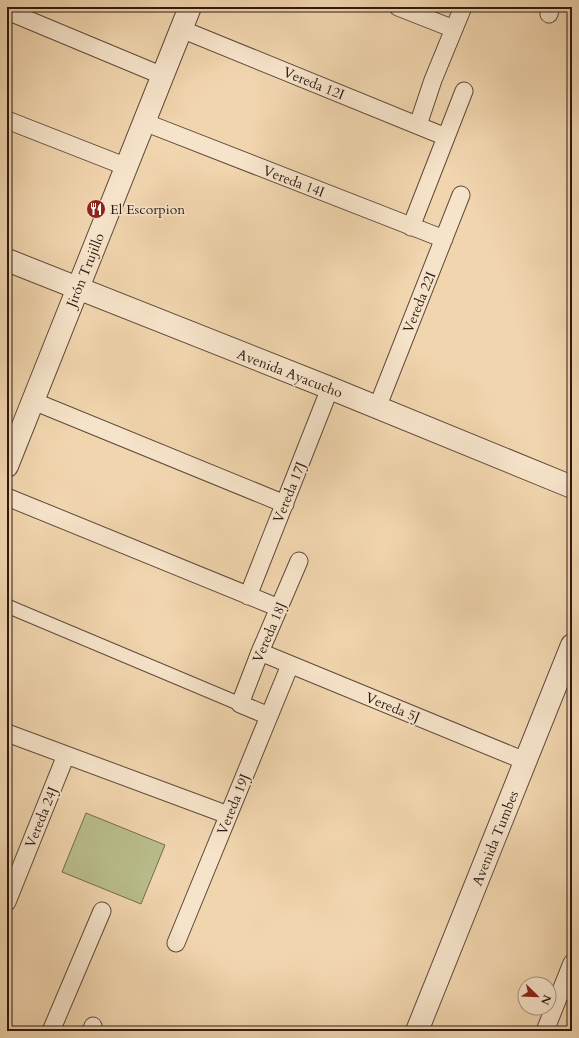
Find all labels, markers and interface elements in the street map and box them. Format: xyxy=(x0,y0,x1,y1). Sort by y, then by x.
street label: Vereda 12I xyxy=(280,63,347,104)
street label: Vereda 14I xyxy=(260,161,328,202)
restaurant icon: El Escorpion xyxy=(85,198,107,220)
place label: El Escorpion xyxy=(110,200,185,219)
street label: Jirón Trujillo xyxy=(61,230,109,312)
street label: Vereda 22I xyxy=(399,269,440,336)
street label: Avenida Ayacucho xyxy=(234,345,346,402)
street label: Vereda 17J xyxy=(269,459,310,526)
street label: Vereda 18J xyxy=(248,599,291,666)
street label: Vereda 5J xyxy=(363,688,423,727)
street label: Vereda 19J xyxy=(213,771,254,838)
street label: Vereda 24J xyxy=(21,784,62,851)
street label: Avenida Tumbes xyxy=(468,788,523,889)
north arrow xyxy=(517,976,557,1016)
text: N xyxy=(537,992,555,1007)

